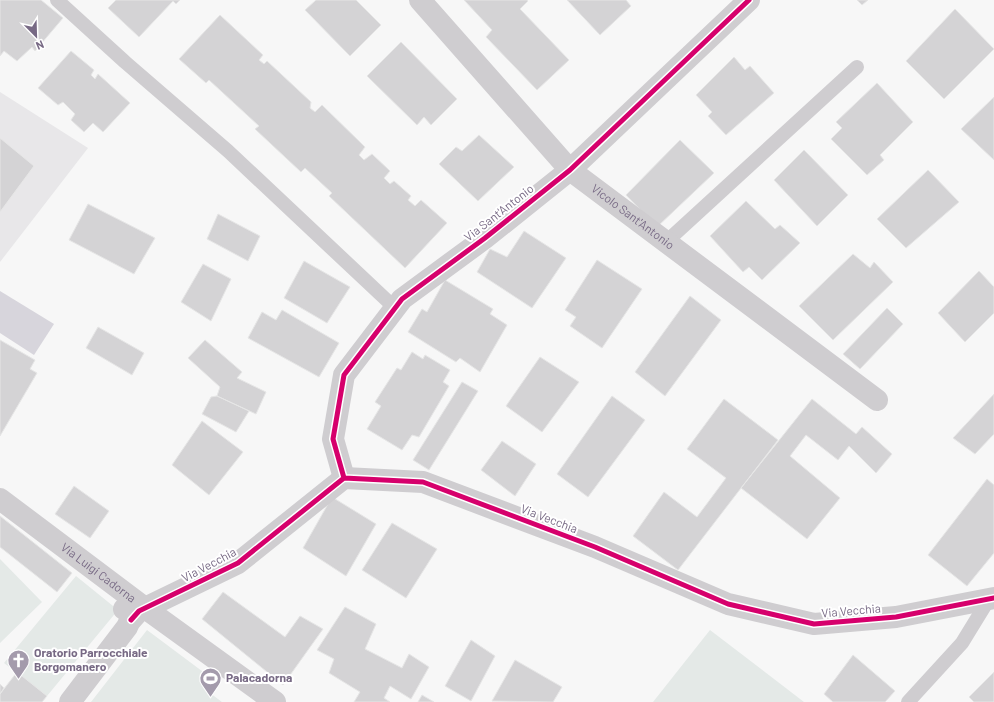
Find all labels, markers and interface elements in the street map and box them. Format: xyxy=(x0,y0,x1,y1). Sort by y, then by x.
north arrow xyxy=(16,16,56,56)
text: N xyxy=(34,38,46,53)
street label: Via Sant'Antonio xyxy=(461,181,536,244)
street label: Vicolo Sant'Antonio xyxy=(589,181,677,252)
street label: Via Vecchia xyxy=(519,501,580,535)
street label: Via Luigi Cadorna xyxy=(59,539,139,605)
street label: Via Vecchia xyxy=(179,544,238,584)
street label: Via Vecchia xyxy=(821,600,881,620)
place label: Oratorio Parrocchiale Borgomanero xyxy=(34,645,148,673)
church icon: Oratorio Parrocchiale Borgomanero xyxy=(6,647,32,680)
sports icon: Palacadorna xyxy=(198,665,224,698)
place label: Palacadorna xyxy=(226,670,292,684)

